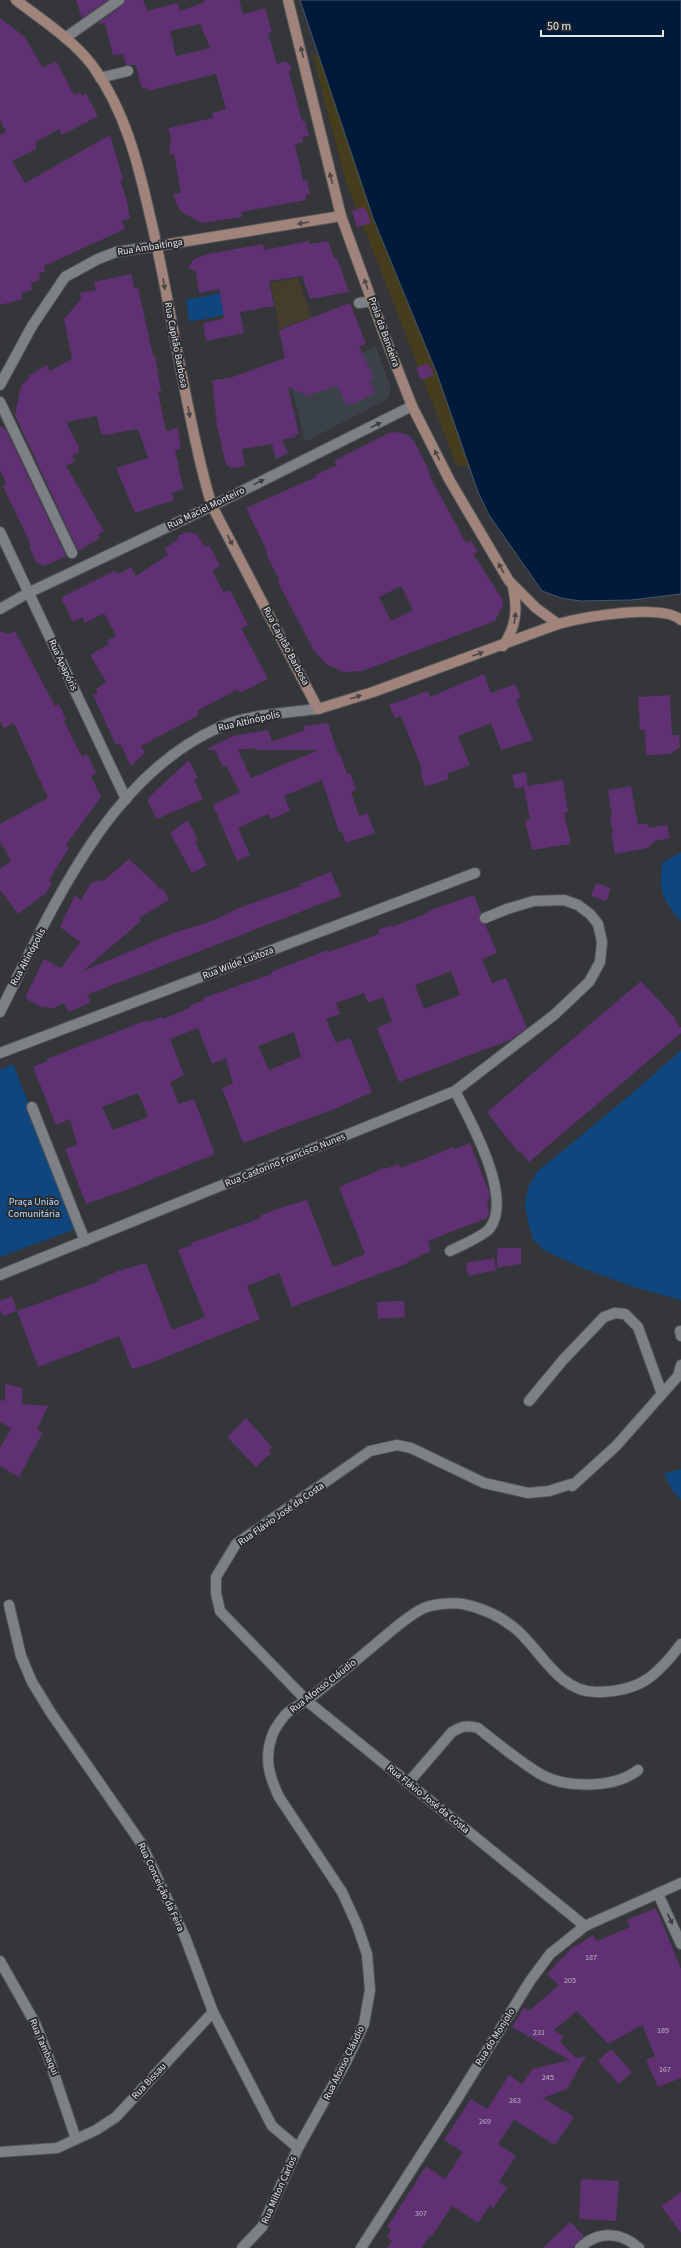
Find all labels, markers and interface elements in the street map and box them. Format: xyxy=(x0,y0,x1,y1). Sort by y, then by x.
scale bar xyxy=(541,12,663,38)
text: 50 m xyxy=(547,18,571,35)
one-way arrow xyxy=(298,46,304,58)
one-way arrow xyxy=(328,172,334,184)
one-way arrow xyxy=(297,220,309,226)
street label: Rua Ambaitinga xyxy=(116,235,184,259)
one-way arrow xyxy=(362,277,368,289)
one-way arrow xyxy=(161,278,167,291)
street label: Praia da Bandeira xyxy=(365,295,403,369)
street label: Rua Capitão Barbosa xyxy=(161,301,191,389)
one-way arrow xyxy=(186,406,192,418)
one-way arrow xyxy=(370,421,382,428)
one-way arrow xyxy=(434,449,440,461)
one-way arrow xyxy=(254,479,265,485)
street label: Rua Maciel Monteiro xyxy=(165,483,247,533)
one-way arrow xyxy=(227,534,233,546)
one-way arrow xyxy=(498,562,505,574)
street label: Rua Capitão Barbosa xyxy=(259,604,313,688)
one-way arrow xyxy=(512,612,518,624)
street label: Rua Apapóris xyxy=(45,637,81,693)
one-way arrow xyxy=(473,651,485,657)
one-way arrow xyxy=(350,694,362,700)
street label: Rua Altinópolis xyxy=(217,707,281,735)
street label: Rua Altinópolis xyxy=(7,926,49,988)
street label: Rua Wilde Lustoza xyxy=(200,943,276,983)
street label: Rua Castorino Francisco Nunes xyxy=(223,1129,347,1191)
park label: Praça União Comunitária xyxy=(8,1195,60,1221)
street label: Rua Flávio José da Costa xyxy=(235,1479,327,1549)
street label: Rua Afonso Cláudio xyxy=(287,1656,359,1716)
street label: Rua Flávio José da Costa xyxy=(384,1761,472,1837)
street label: Rua Conceição da Feira xyxy=(134,1840,188,1934)
one-way arrow xyxy=(667,1914,673,1925)
house number: 187 xyxy=(585,1952,597,1963)
house number: 205 xyxy=(564,1975,576,1986)
street label: Rua do Monjolo xyxy=(472,2006,518,2068)
street label: Rua Tambaqui xyxy=(26,2017,62,2077)
street label: Rua Afonso Cláudio xyxy=(320,2024,368,2102)
house number: 189 xyxy=(657,2025,669,2036)
house number: 231 xyxy=(533,2027,545,2038)
street label: Rua Bissau xyxy=(128,2060,170,2102)
house number: 167 xyxy=(659,2064,671,2075)
house number: 245 xyxy=(542,2072,554,2083)
house number: 263 xyxy=(509,2095,521,2106)
house number: 269 xyxy=(479,2116,491,2127)
street label: Rua Milton Carlos xyxy=(258,2154,300,2226)
house number: 307 xyxy=(415,2208,427,2219)

